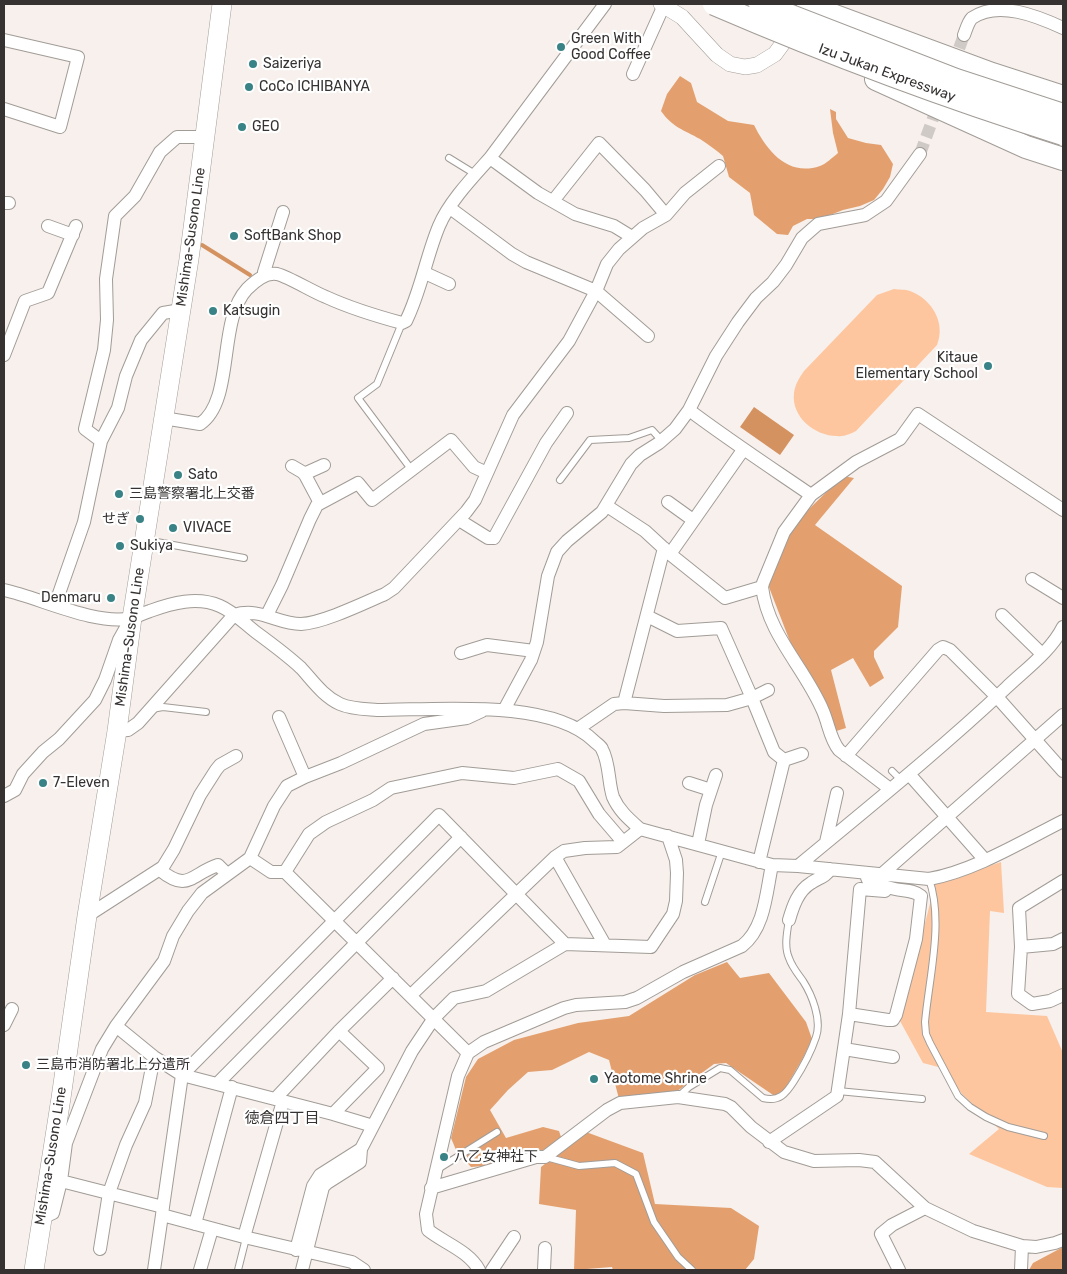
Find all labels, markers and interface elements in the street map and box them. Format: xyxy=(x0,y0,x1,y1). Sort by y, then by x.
place label: Green With Good Coffee xyxy=(571,31,651,64)
street label: Izu Jukan Expressway xyxy=(816,40,958,106)
marker: Green With Good Coffee xyxy=(555,41,567,53)
place label: Saizeriya xyxy=(263,56,322,72)
marker: Saizeriya xyxy=(247,58,259,70)
place label: CoCo ICHIBANYA xyxy=(259,79,370,95)
marker: CoCo ICHIBANYA xyxy=(243,81,255,93)
place label: GEO xyxy=(252,119,279,135)
marker: GEO xyxy=(236,121,248,133)
street label: Mishima-Susono Line xyxy=(173,166,209,308)
place label: SoftBank Shop xyxy=(244,228,341,244)
marker: SoftBank Shop xyxy=(228,230,240,242)
place label: Katsugin xyxy=(223,303,280,319)
marker: Katsugin xyxy=(207,305,219,317)
place label: Kitaue Elementary School xyxy=(855,350,978,382)
marker: Kitaue Elementary School xyxy=(982,360,994,372)
place label: Sato xyxy=(188,467,218,483)
marker: Sato xyxy=(172,469,184,481)
place label: 三島警察署北上交番 xyxy=(129,486,255,502)
marker: 三島警察署北上交番 xyxy=(113,488,125,500)
place label: せぎ xyxy=(102,511,130,527)
marker: せぎ xyxy=(134,513,146,525)
place label: VIVACE xyxy=(183,520,231,536)
marker: VIVACE xyxy=(167,522,179,534)
place label: Sukiya xyxy=(130,538,173,554)
marker: Sukiya xyxy=(114,540,126,552)
street label: Mishima-Susono Line xyxy=(112,566,148,708)
place label: Denmaru xyxy=(41,590,101,606)
marker: Denmaru xyxy=(105,592,117,604)
place label: 7-Eleven xyxy=(53,775,110,791)
marker: 7-Eleven xyxy=(37,777,49,789)
place label: 三島市消防署北上分遣所 xyxy=(36,1057,190,1073)
marker: 三島市消防署北上分遣所 xyxy=(20,1059,32,1071)
place label: Yaotome Shrine xyxy=(604,1071,707,1087)
marker: Yaotome Shrine xyxy=(588,1073,600,1085)
street label: Mishima-Susono Line xyxy=(32,1085,70,1227)
district label: 徳倉四丁目 xyxy=(245,1110,319,1128)
place label: 八乙女神社下 xyxy=(454,1149,538,1165)
marker: 八乙女神社下 xyxy=(438,1151,450,1163)

